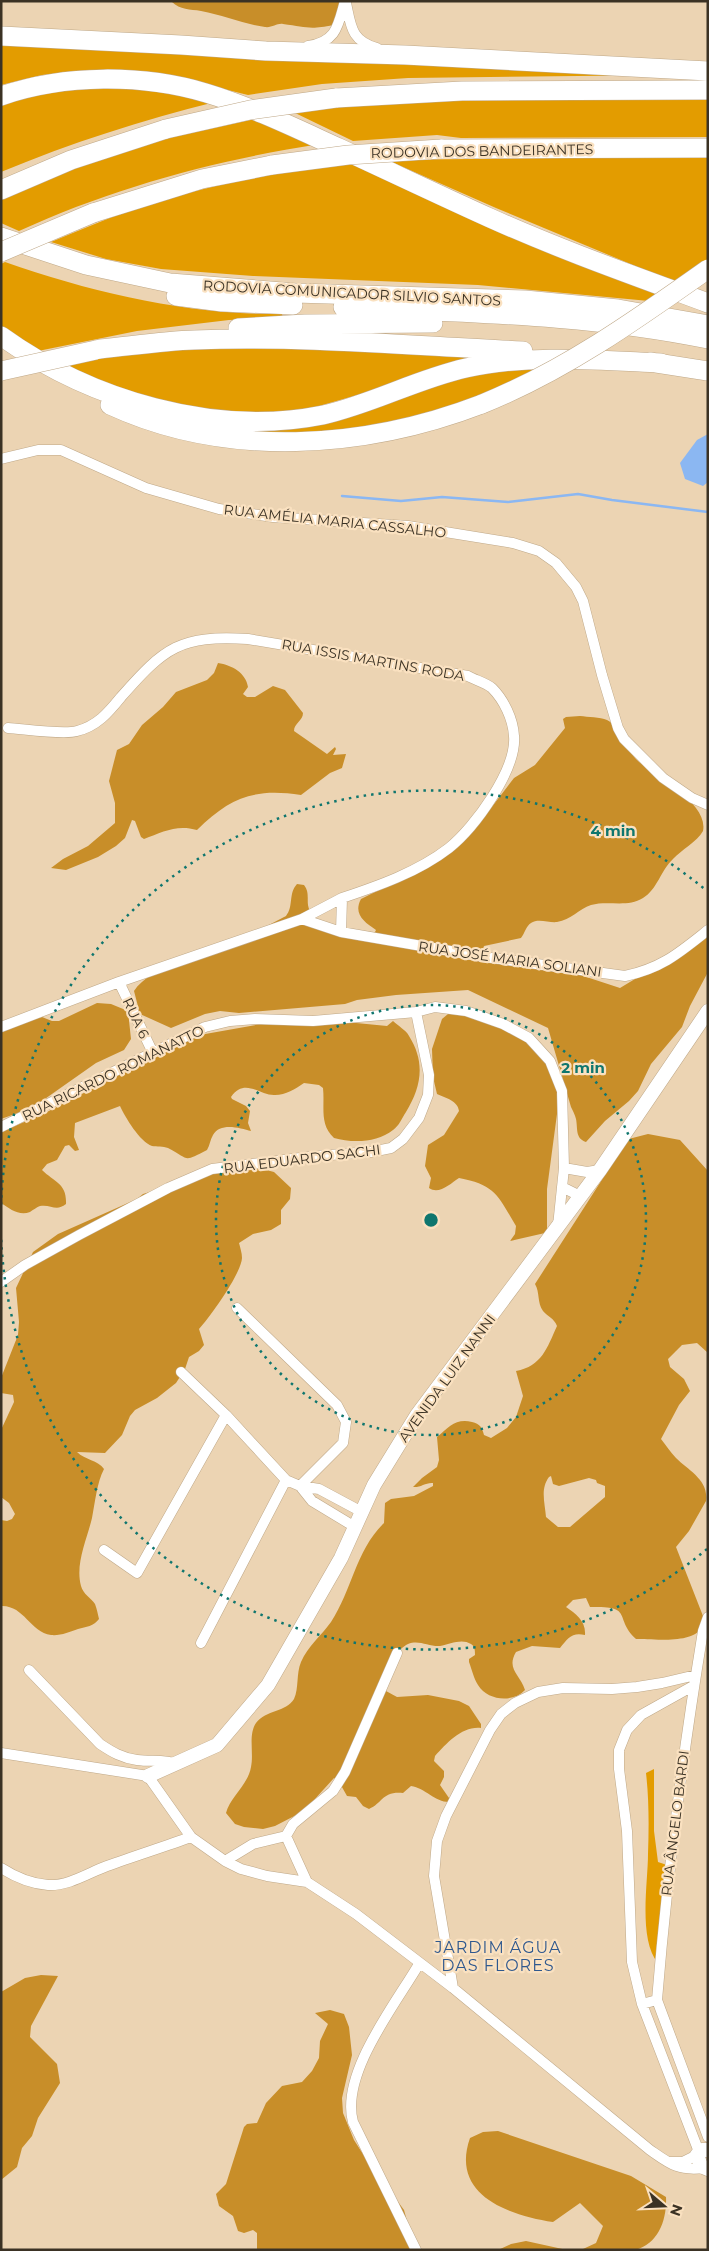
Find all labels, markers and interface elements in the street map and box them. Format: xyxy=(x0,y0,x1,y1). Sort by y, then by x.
street label: RODOVIA DOS BANDEIRANTES xyxy=(371,140,593,162)
street label: RODOVIA COMUNICADOR SILVIO SANTOS xyxy=(203,276,501,310)
street label: RUA AMÉLIA MARIA CASSALHO xyxy=(223,500,447,542)
street label: RUA ISSIS MARTINS RODA xyxy=(280,635,467,685)
text: 4 min xyxy=(590,821,636,840)
street label: RUA JOSÉ MARIA SOLIANI xyxy=(417,937,603,981)
street label: RUA 6 xyxy=(119,995,153,1042)
street label: RUA RICARDO ROMANATTO xyxy=(19,1021,207,1125)
text: 2 min xyxy=(561,1058,605,1077)
street label: RUA EDUARDO SACHI xyxy=(223,1140,381,1178)
centre of rings xyxy=(422,1211,440,1229)
street label: AVENIDA LUIZ NANNI xyxy=(395,1311,499,1445)
street label: RUA ÂNGELO BARDI xyxy=(657,1749,693,1897)
district label: JARDIM ÁGUA DAS FLORES xyxy=(434,1938,561,1975)
north arrow xyxy=(639,2181,689,2231)
text: N xyxy=(666,2202,687,2219)

